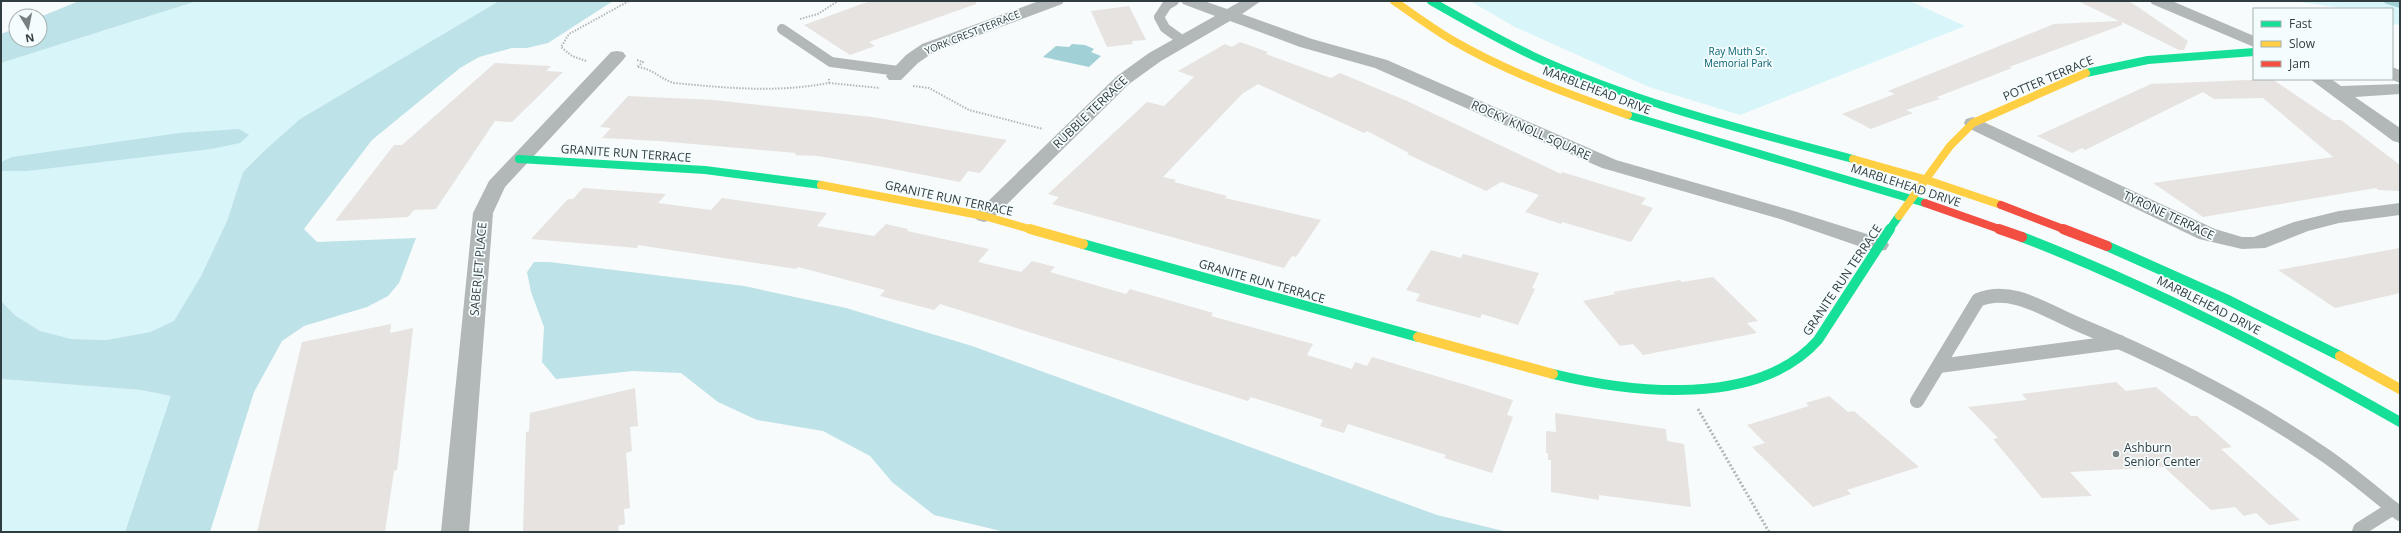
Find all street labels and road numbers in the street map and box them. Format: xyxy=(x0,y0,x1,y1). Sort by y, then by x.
street label: YORK CREST TERRACE xyxy=(922,7,1022,57)
street label: POTTER TERRACE xyxy=(2000,51,2096,105)
street label: MARBLEHEAD DRIVE xyxy=(1540,62,1654,118)
street label: RUBBLE TERRACE xyxy=(1049,72,1131,152)
street label: ROCKY KNOLL SQUARE xyxy=(1469,96,1593,164)
street label: GRANITE RUN TERRACE xyxy=(560,140,692,166)
street label: MARBLEHEAD DRIVE xyxy=(1849,159,1963,211)
street label: GRANITE RUN TERRACE xyxy=(883,176,1015,220)
street label: TYRONE TERRACE xyxy=(2121,186,2217,244)
street label: SABER JET PLACE xyxy=(465,221,491,317)
street label: GRANITE RUN TERRACE xyxy=(1798,221,1886,339)
street label: GRANITE RUN TERRACE xyxy=(1197,255,1327,307)
street label: MARBLEHEAD DRIVE xyxy=(2154,271,2264,339)

